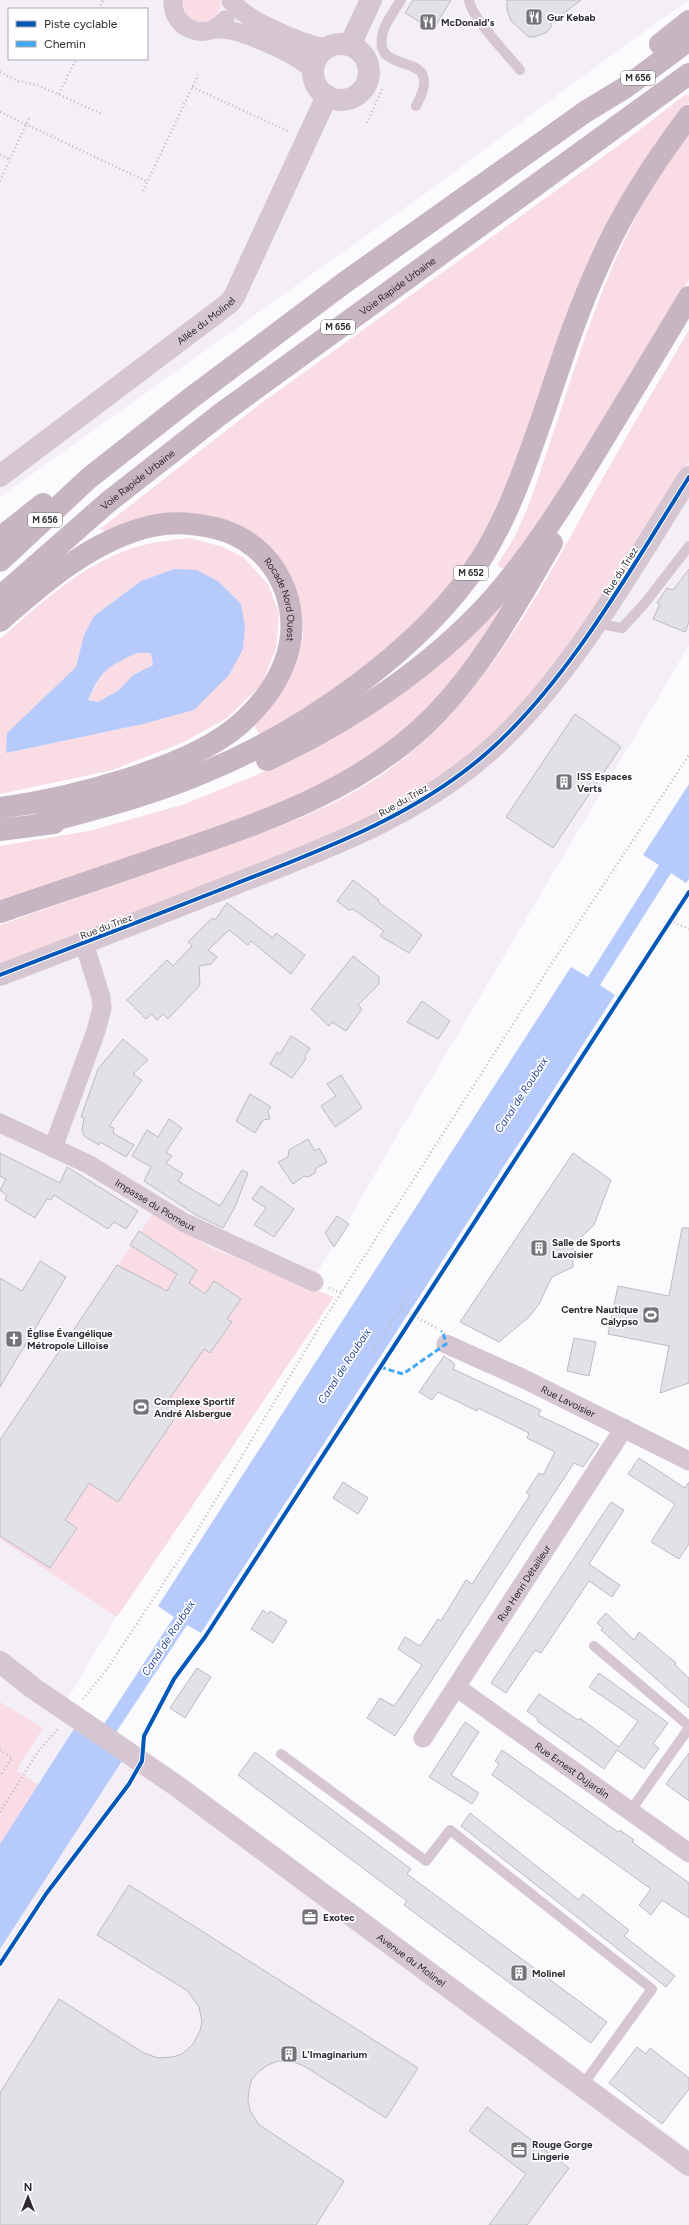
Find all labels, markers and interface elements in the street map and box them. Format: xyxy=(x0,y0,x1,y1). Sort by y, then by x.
restaurant icon: Gur Kebab xyxy=(524,7,544,27)
legend xyxy=(8,8,148,60)
place label: Gur Kebab xyxy=(547,11,595,24)
restaurant icon: McDonald's xyxy=(418,12,438,32)
place label: McDonald's xyxy=(441,16,495,29)
text: Piste cyclable xyxy=(44,17,118,31)
text: Chemin xyxy=(44,37,86,51)
road number: M 656 xyxy=(621,71,655,85)
street label: Voie Rapide Urbaine xyxy=(357,254,439,318)
street label: Allée du Molinel xyxy=(174,294,238,347)
road number: M 656 xyxy=(321,320,355,334)
street label: Voie Rapide Urbaine xyxy=(98,446,178,513)
road number: M 656 xyxy=(28,513,62,527)
street label: Rue du Triez xyxy=(600,545,641,598)
street label: Rocade Nord Ouest xyxy=(261,555,298,643)
road number: M 652 xyxy=(454,566,488,580)
place label: ISS Espaces Verts xyxy=(577,770,632,795)
building icon: ISS Espaces Verts xyxy=(554,772,574,792)
street label: Rue du Triez xyxy=(376,781,430,820)
street label: Rue du Triez xyxy=(78,911,134,942)
water label: Canal de Roubaix xyxy=(492,1054,551,1135)
street label: Impasse du Plomeux xyxy=(113,1176,198,1234)
place label: Salle de Sports Lavoisier xyxy=(552,1236,621,1261)
building icon: Salle de Sports Lavoisier xyxy=(529,1238,549,1258)
place label: Centre Nautique Calypso xyxy=(561,1303,638,1328)
sports icon: Centre Nautique Calypso xyxy=(641,1305,661,1325)
water label: Canal de Roubaix xyxy=(315,1325,374,1406)
place label: Église Évangélique Métropole Lilloise xyxy=(27,1327,113,1352)
church icon: Église Évangélique Métropole Lilloise xyxy=(4,1329,24,1349)
street label: Rue Lavoisier xyxy=(539,1382,598,1421)
place label: Complexe Sportif André Alsbergue xyxy=(154,1395,235,1420)
sports icon: Complexe Sportif André Alsbergue xyxy=(131,1397,151,1417)
street label: Rue Henri Détailleur xyxy=(494,1542,554,1624)
water label: Canal de Roubaix xyxy=(139,1597,198,1678)
street label: Rue Ernest Dujardin xyxy=(532,1739,612,1802)
office icon: Exotec xyxy=(300,1907,320,1927)
place label: Exotec xyxy=(323,1911,355,1924)
street label: Avenue du Molinel xyxy=(374,1930,448,1990)
building icon: Molinel xyxy=(509,1963,529,1983)
place label: Molinel xyxy=(532,1967,565,1980)
building icon: L'Imaginarium xyxy=(279,2044,299,2064)
place label: L'Imaginarium xyxy=(302,2048,367,2061)
place label: Rouge Gorge Lingerie xyxy=(532,2138,593,2163)
office icon: Rouge Gorge Lingerie xyxy=(509,2140,529,2160)
north arrow xyxy=(8,2177,48,2217)
text: N xyxy=(24,2181,32,2194)

